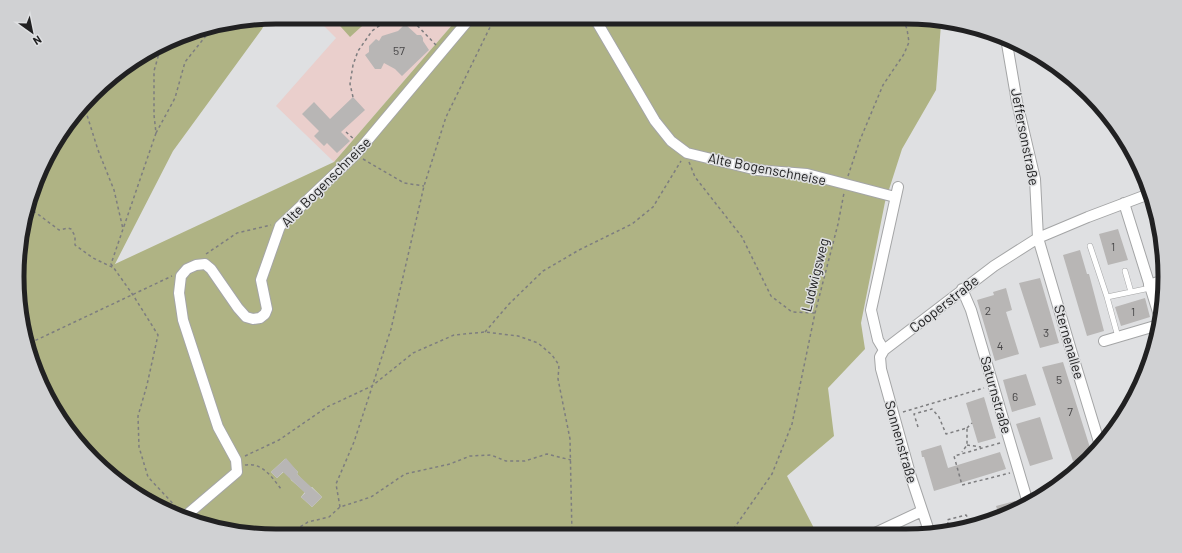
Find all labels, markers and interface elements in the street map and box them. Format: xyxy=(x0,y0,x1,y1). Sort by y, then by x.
north arrow xyxy=(12,12,52,52)
text: N xyxy=(31,33,44,48)
house number: 57 xyxy=(393,43,405,57)
street label: Jeffersonstraße xyxy=(1008,87,1043,187)
street label: Alte Bogenschneise xyxy=(277,133,374,230)
street label: Alte Bogenschneise xyxy=(707,149,828,188)
street label: Ludwigsweg xyxy=(797,236,832,313)
house number: 1 xyxy=(1111,239,1115,253)
street label: Cooperstraße xyxy=(906,271,982,336)
house number: 2 xyxy=(985,303,991,317)
street label: Sternenallee xyxy=(1051,303,1088,381)
house number: 1 xyxy=(1131,304,1135,318)
house number: 3 xyxy=(1043,325,1049,339)
house number: 4 xyxy=(997,338,1003,352)
street label: Saturnstraße xyxy=(977,354,1016,436)
house number: 5 xyxy=(1056,372,1062,386)
house number: 6 xyxy=(1012,389,1018,403)
street label: Sonnenstraße xyxy=(882,399,921,485)
house number: 7 xyxy=(1067,404,1073,418)

